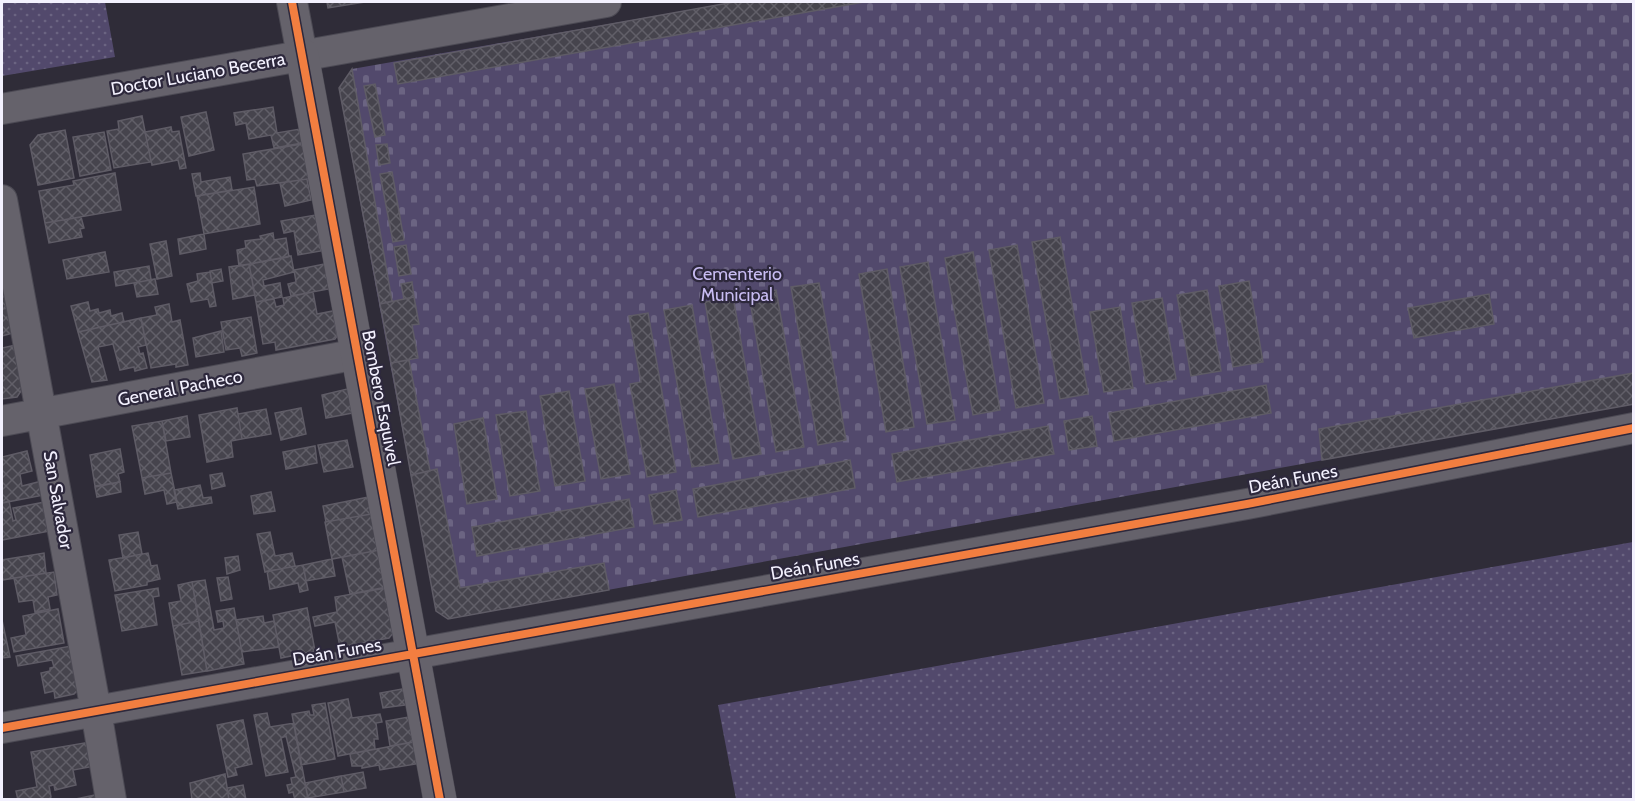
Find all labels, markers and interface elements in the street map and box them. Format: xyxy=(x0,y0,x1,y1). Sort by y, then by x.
street label: Doctor Luciano Becerra xyxy=(109,48,287,100)
park label: Cementerio Municipal xyxy=(692,263,782,306)
street label: Bombero Esquivel xyxy=(357,328,405,468)
street label: General Pacheco xyxy=(116,365,244,411)
street label: San Salvador xyxy=(39,449,78,551)
street label: Deán Funes xyxy=(1247,460,1339,498)
street label: Deán Funes xyxy=(769,547,861,585)
street label: Deán Funes xyxy=(291,633,383,671)

